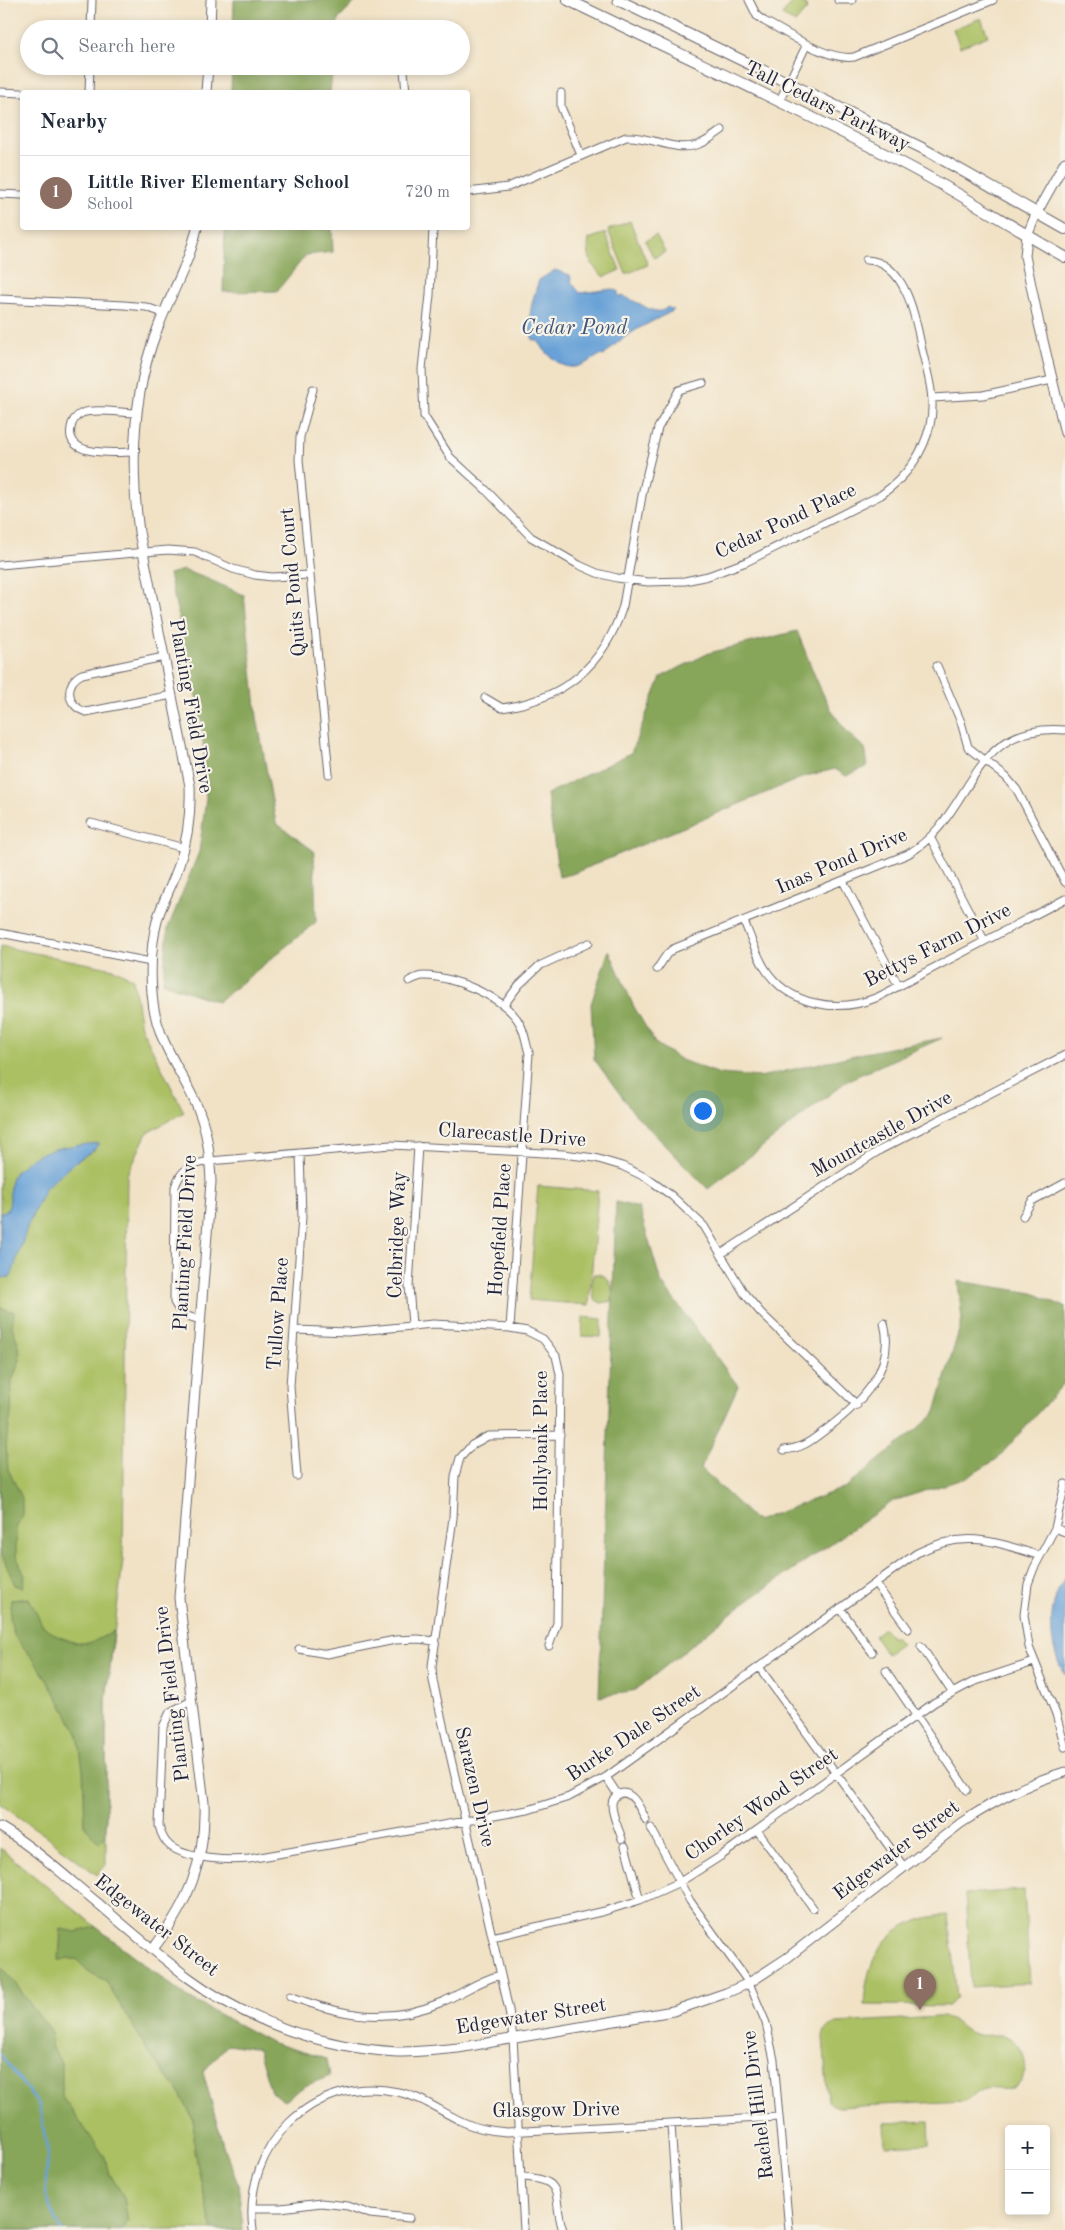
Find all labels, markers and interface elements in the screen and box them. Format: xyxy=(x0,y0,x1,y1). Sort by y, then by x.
search box xyxy=(20,20,470,75)
icon: search xyxy=(38,34,66,62)
text: Search here xyxy=(78,38,175,57)
street label: Tall Cedars Parkway xyxy=(741,58,913,156)
text: Nearby xyxy=(40,112,108,133)
text: Little River Elementary School xyxy=(87,174,349,193)
text: 1 xyxy=(51,185,61,201)
text: 720 m xyxy=(405,185,450,201)
text: School xyxy=(87,197,133,213)
water label: Cedar Pond xyxy=(521,318,628,339)
street label: Cedar Pond Place xyxy=(713,481,859,563)
street label: Quits Pond Court xyxy=(278,506,310,658)
street label: Planting Field Drive xyxy=(165,617,215,795)
street label: Inas Pond Drive xyxy=(774,825,910,899)
street label: Bettys Farm Drive xyxy=(861,900,1015,992)
street label: Mountcastle Drive xyxy=(808,1088,956,1182)
your location xyxy=(690,1098,716,1124)
street label: Clarecastle Drive xyxy=(437,1121,587,1151)
street label: Planting Field Drive xyxy=(171,1154,201,1332)
street label: Hopefield Place xyxy=(486,1163,516,1297)
street label: Celbridge Way xyxy=(386,1170,410,1299)
street label: Tullow Place xyxy=(265,1257,293,1371)
street label: Hollybank Place xyxy=(532,1371,552,1511)
street label: Planting Field Drive xyxy=(152,1605,194,1783)
street label: Burke Dale Street xyxy=(564,1682,704,1786)
street label: Sarazen Drive xyxy=(450,1725,498,1849)
street label: Chorley Wood Street xyxy=(682,1745,842,1865)
street label: Edgewater Street xyxy=(830,1797,964,1905)
street label: Edgewater Street xyxy=(90,1871,222,1981)
pin: 1 xyxy=(904,1969,936,2010)
street label: Edgewater Street xyxy=(454,1995,608,2039)
street label: Rachel Hill Drive xyxy=(740,2030,778,2180)
street label: Glasgow Drive xyxy=(492,2100,620,2122)
map controls xyxy=(1005,2125,1050,2215)
button: + xyxy=(1005,2125,1050,2170)
button: − xyxy=(1005,2170,1050,2215)

